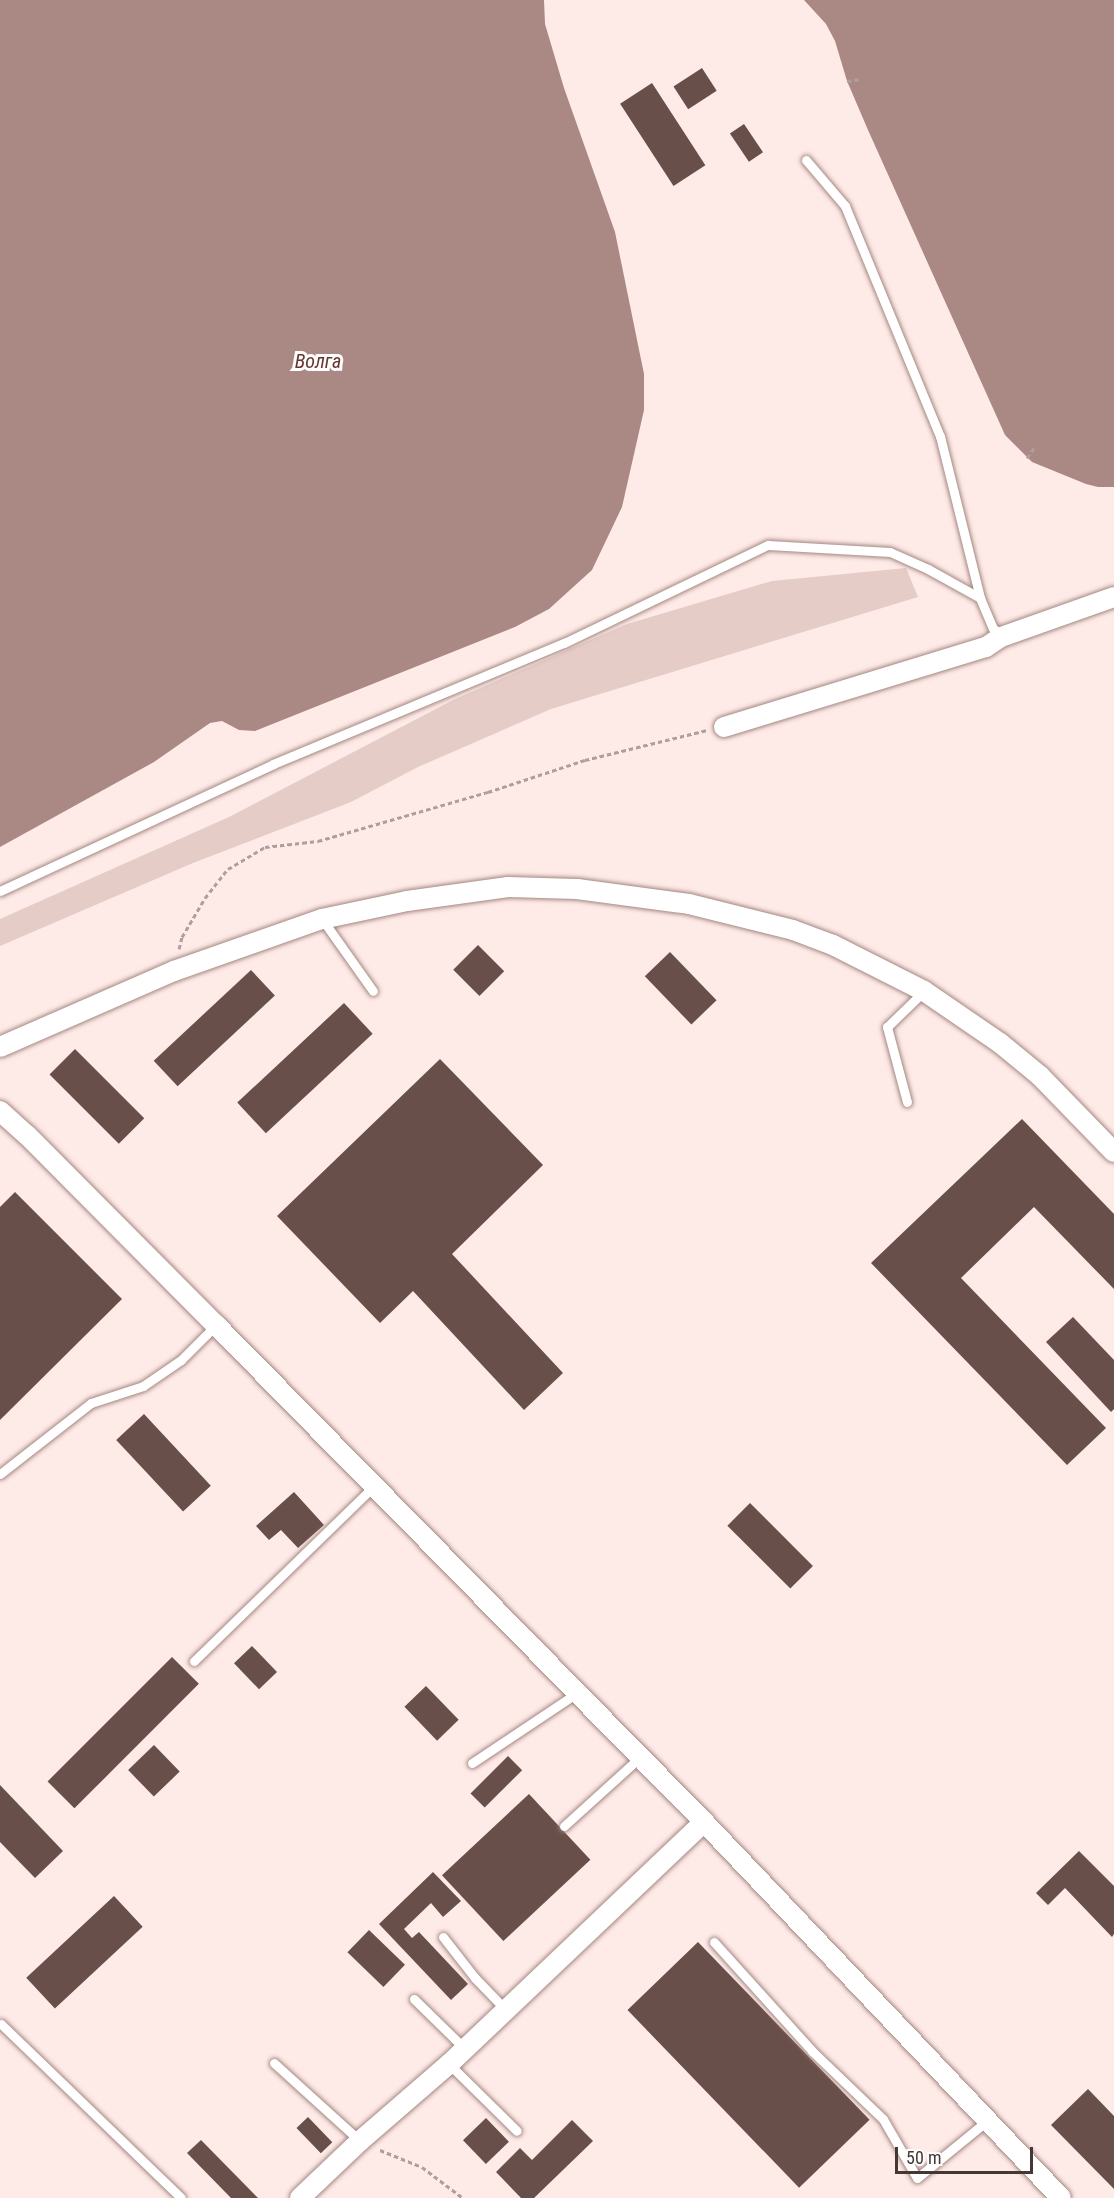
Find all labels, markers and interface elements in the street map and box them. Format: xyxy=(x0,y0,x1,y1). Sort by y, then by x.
water label: Волга xyxy=(295,349,341,373)
scale bar xyxy=(898,2135,1036,2173)
text: 50 m xyxy=(906,2147,941,2168)

